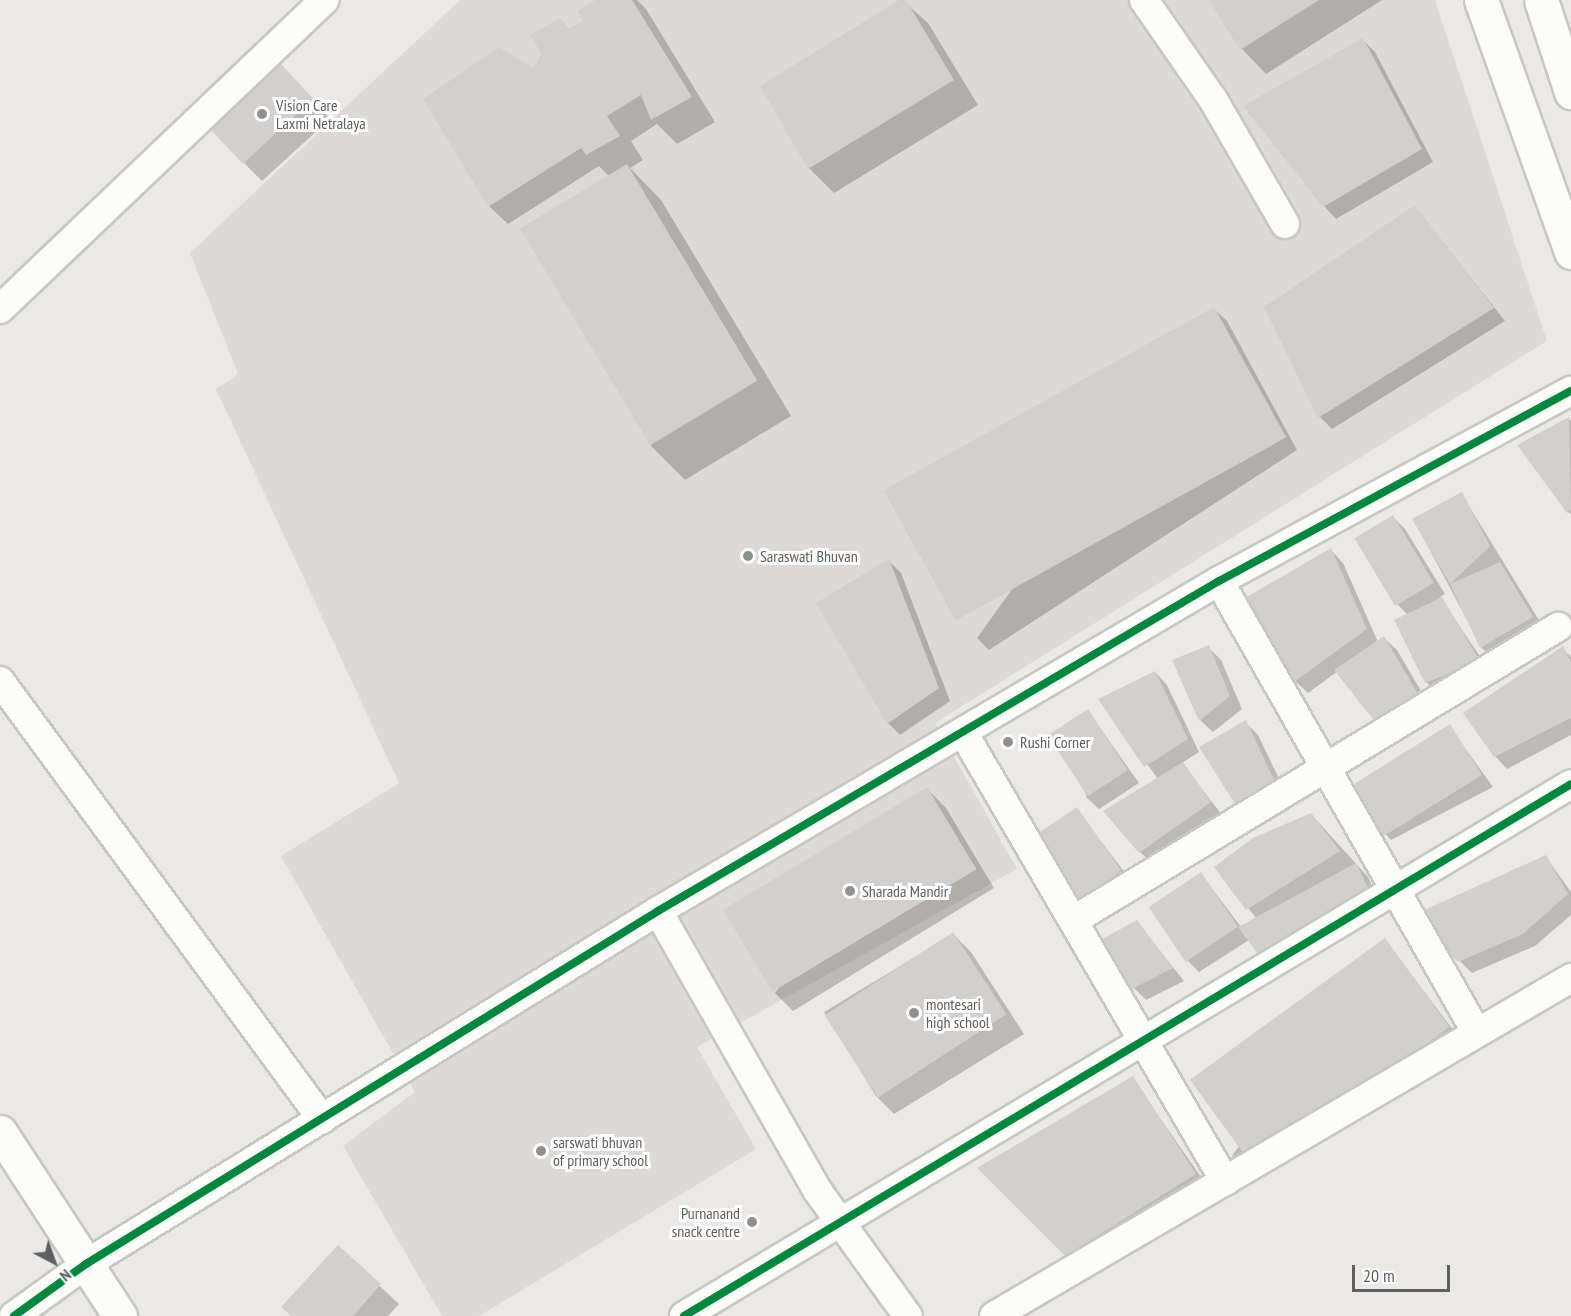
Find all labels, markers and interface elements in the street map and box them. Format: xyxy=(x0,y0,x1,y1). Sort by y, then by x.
place label: Vision Care Laxmi Netralaya xyxy=(276,95,366,133)
marker: Vision Care Laxmi Netralaya xyxy=(253,105,271,123)
place label: Saraswati Bhuvan xyxy=(760,546,858,566)
marker: Saraswati Bhuvan xyxy=(741,549,755,563)
place label: Rushi Corner xyxy=(1020,732,1090,752)
marker: Rushi Corner xyxy=(1001,735,1015,749)
place label: Sharada Mandir xyxy=(862,881,948,901)
marker: Sharada Mandir xyxy=(843,884,857,898)
place label: montesari high school xyxy=(926,994,990,1032)
marker: montesari high school xyxy=(907,1006,921,1020)
place label: sarswati bhuvan of primary school xyxy=(553,1132,648,1170)
marker: sarswati bhuvan of primary school xyxy=(534,1144,548,1158)
place label: Purnanand snack centre xyxy=(671,1203,740,1241)
marker: Purnanand snack centre xyxy=(745,1215,759,1229)
north arrow xyxy=(24,1232,84,1292)
scale bar xyxy=(1355,1253,1452,1291)
text: 20 m xyxy=(1363,1264,1395,1287)
text: N xyxy=(56,1265,76,1286)

